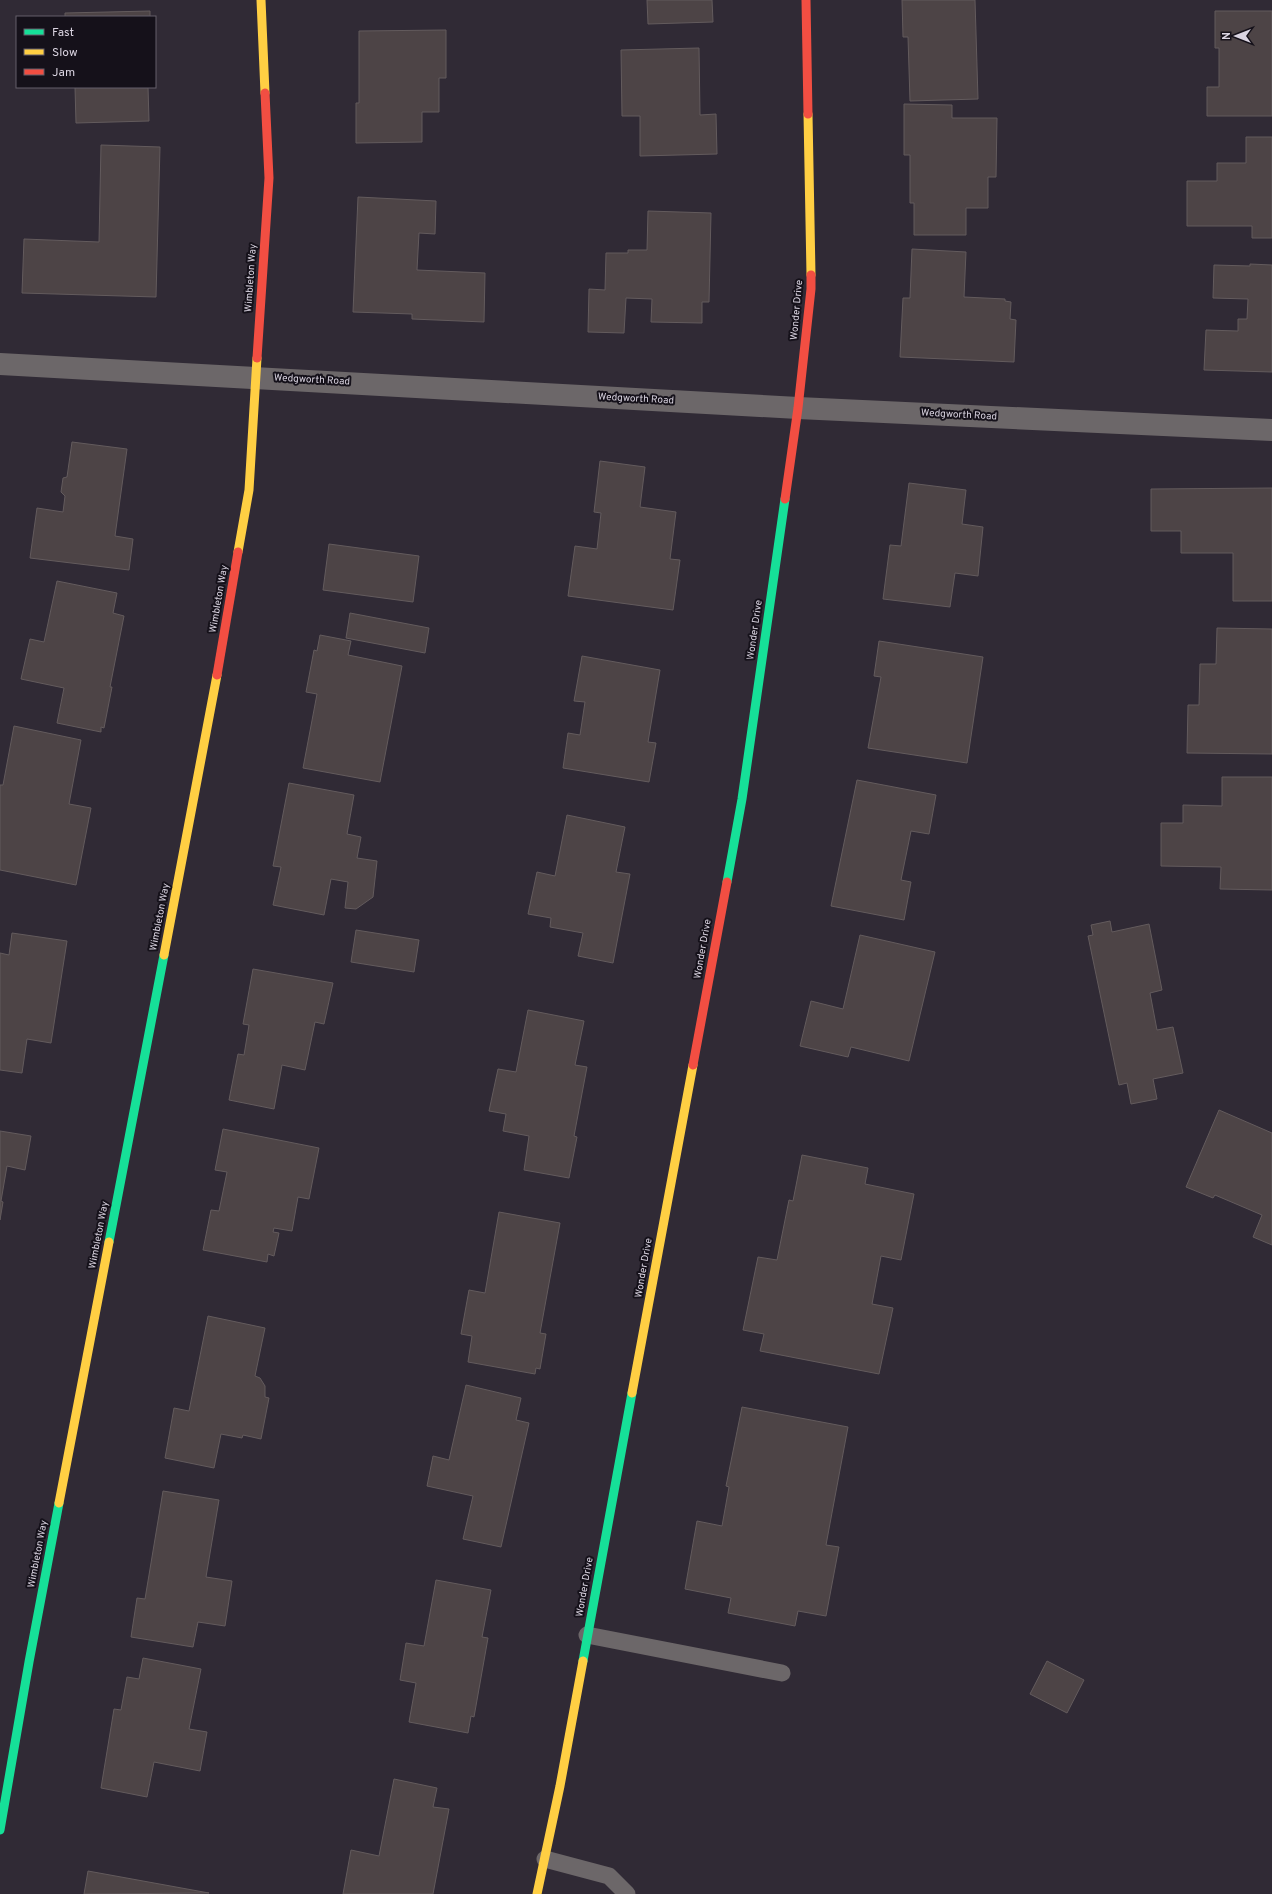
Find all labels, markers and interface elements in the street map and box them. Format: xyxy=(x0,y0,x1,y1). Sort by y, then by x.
legend xyxy=(16,16,156,88)
north arrow xyxy=(1216,16,1256,56)
text: Fast xyxy=(52,25,74,41)
text: N xyxy=(1220,32,1234,40)
text: Slow xyxy=(52,45,78,61)
text: Jam xyxy=(52,65,75,81)
street label: Wimbleton Way xyxy=(242,243,260,313)
street label: Wonder Drive xyxy=(788,279,806,341)
street label: Wedgworth Road xyxy=(274,372,350,388)
street label: Wedgworth Road xyxy=(598,391,674,407)
street label: Wedgworth Road xyxy=(921,407,997,423)
street label: Wimbleton Way xyxy=(207,564,231,634)
street label: Wonder Drive xyxy=(744,599,766,661)
street label: Wimbleton Way xyxy=(147,882,173,952)
street label: Wonder Drive xyxy=(691,918,715,980)
street label: Wimbleton Way xyxy=(86,1200,112,1270)
street label: Wonder Drive xyxy=(632,1237,656,1299)
street label: Wimbleton Way xyxy=(25,1519,51,1589)
street label: Wonder Drive xyxy=(573,1556,597,1618)

